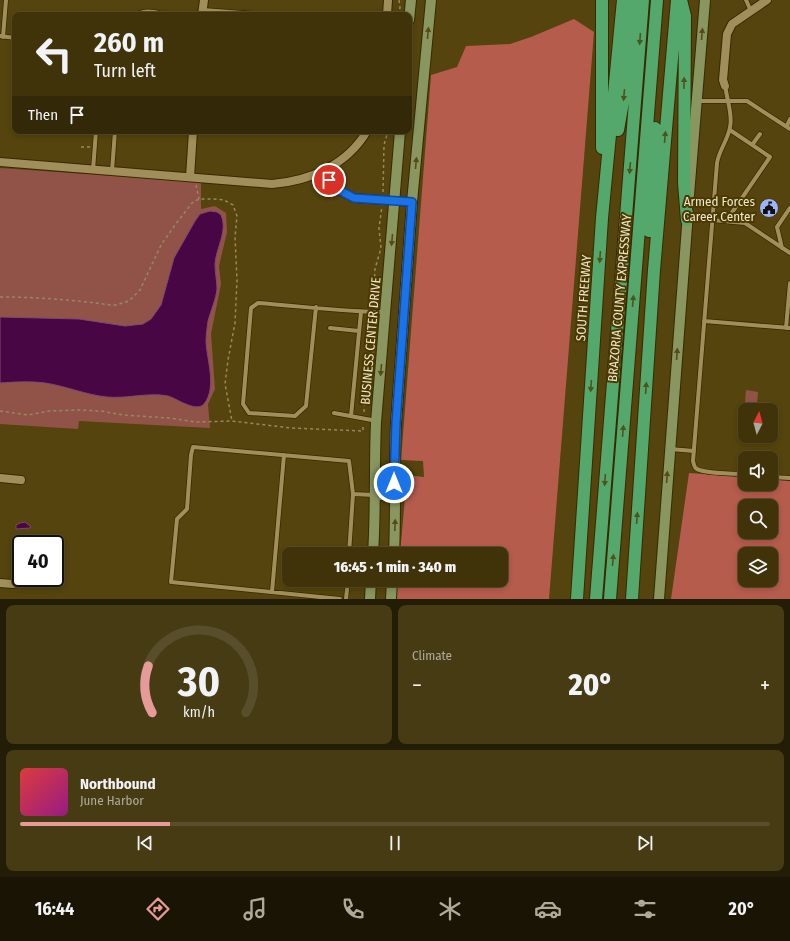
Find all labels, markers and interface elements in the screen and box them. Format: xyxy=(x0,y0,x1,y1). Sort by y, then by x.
text: 260 m xyxy=(94,26,164,59)
one-way arrow xyxy=(424,27,431,39)
icon: left xyxy=(28,28,80,80)
one-way arrow xyxy=(699,28,706,40)
one-way arrow xyxy=(636,33,643,45)
text: Turn left xyxy=(94,60,156,82)
one-way arrow xyxy=(681,76,687,89)
one-way arrow xyxy=(620,89,627,101)
icon: arrive xyxy=(66,104,88,126)
text: Then xyxy=(28,106,58,124)
one-way arrow xyxy=(661,131,668,143)
one-way arrow xyxy=(412,157,419,169)
one-way arrow xyxy=(626,162,633,175)
pin xyxy=(312,163,346,197)
icon: arrive xyxy=(318,169,340,191)
place label: Armed Forces Career Center xyxy=(683,194,755,224)
public building icon: Armed Forces Career Center xyxy=(758,197,780,219)
street label: BRAZORIA COUNTY EXPRESSWAY xyxy=(605,213,634,383)
one-way arrow xyxy=(389,234,395,246)
one-way arrow xyxy=(596,251,603,263)
street label: SOUTH FREEWAY xyxy=(573,254,594,342)
street label: BUSINESS CENTER DRIVE xyxy=(357,277,384,405)
one-way arrow xyxy=(630,295,636,307)
one-way arrow xyxy=(673,348,680,360)
one-way arrow xyxy=(378,364,384,376)
one-way arrow xyxy=(588,380,595,392)
one-way arrow xyxy=(642,382,649,394)
north arrow xyxy=(738,403,778,443)
map controls xyxy=(738,403,778,587)
one-way arrow xyxy=(619,425,626,437)
button: sound xyxy=(738,451,778,491)
position arrow xyxy=(373,462,415,504)
one-way arrow xyxy=(664,471,671,483)
one-way arrow xyxy=(602,474,609,486)
button: search xyxy=(738,499,778,539)
one-way arrow xyxy=(634,511,640,524)
one-way arrow xyxy=(392,518,398,531)
speed limit sign: 40 xyxy=(12,535,64,587)
button: layers xyxy=(738,547,778,587)
one-way arrow xyxy=(609,554,616,566)
text: 16:45 · 1 min · 340 m xyxy=(334,558,456,576)
text: Climate xyxy=(412,648,452,663)
text: 30 xyxy=(177,656,220,706)
text: 20° xyxy=(569,667,613,703)
text: − xyxy=(412,672,422,699)
text: + xyxy=(760,672,770,699)
text: km/h xyxy=(183,703,215,720)
text: Northbound xyxy=(80,775,156,793)
text: June Harbor xyxy=(80,793,144,808)
icon: previous xyxy=(134,832,156,854)
icon: pause xyxy=(384,832,406,854)
icon: next xyxy=(634,832,656,854)
icon: directions xyxy=(144,895,172,923)
icon: music xyxy=(241,895,269,923)
icon: phone xyxy=(339,895,367,923)
icon: climate xyxy=(436,895,464,923)
icon: car xyxy=(534,895,562,923)
icon: filters xyxy=(631,895,659,923)
text: 16:44 xyxy=(35,898,74,920)
text: 20° xyxy=(729,898,755,920)

